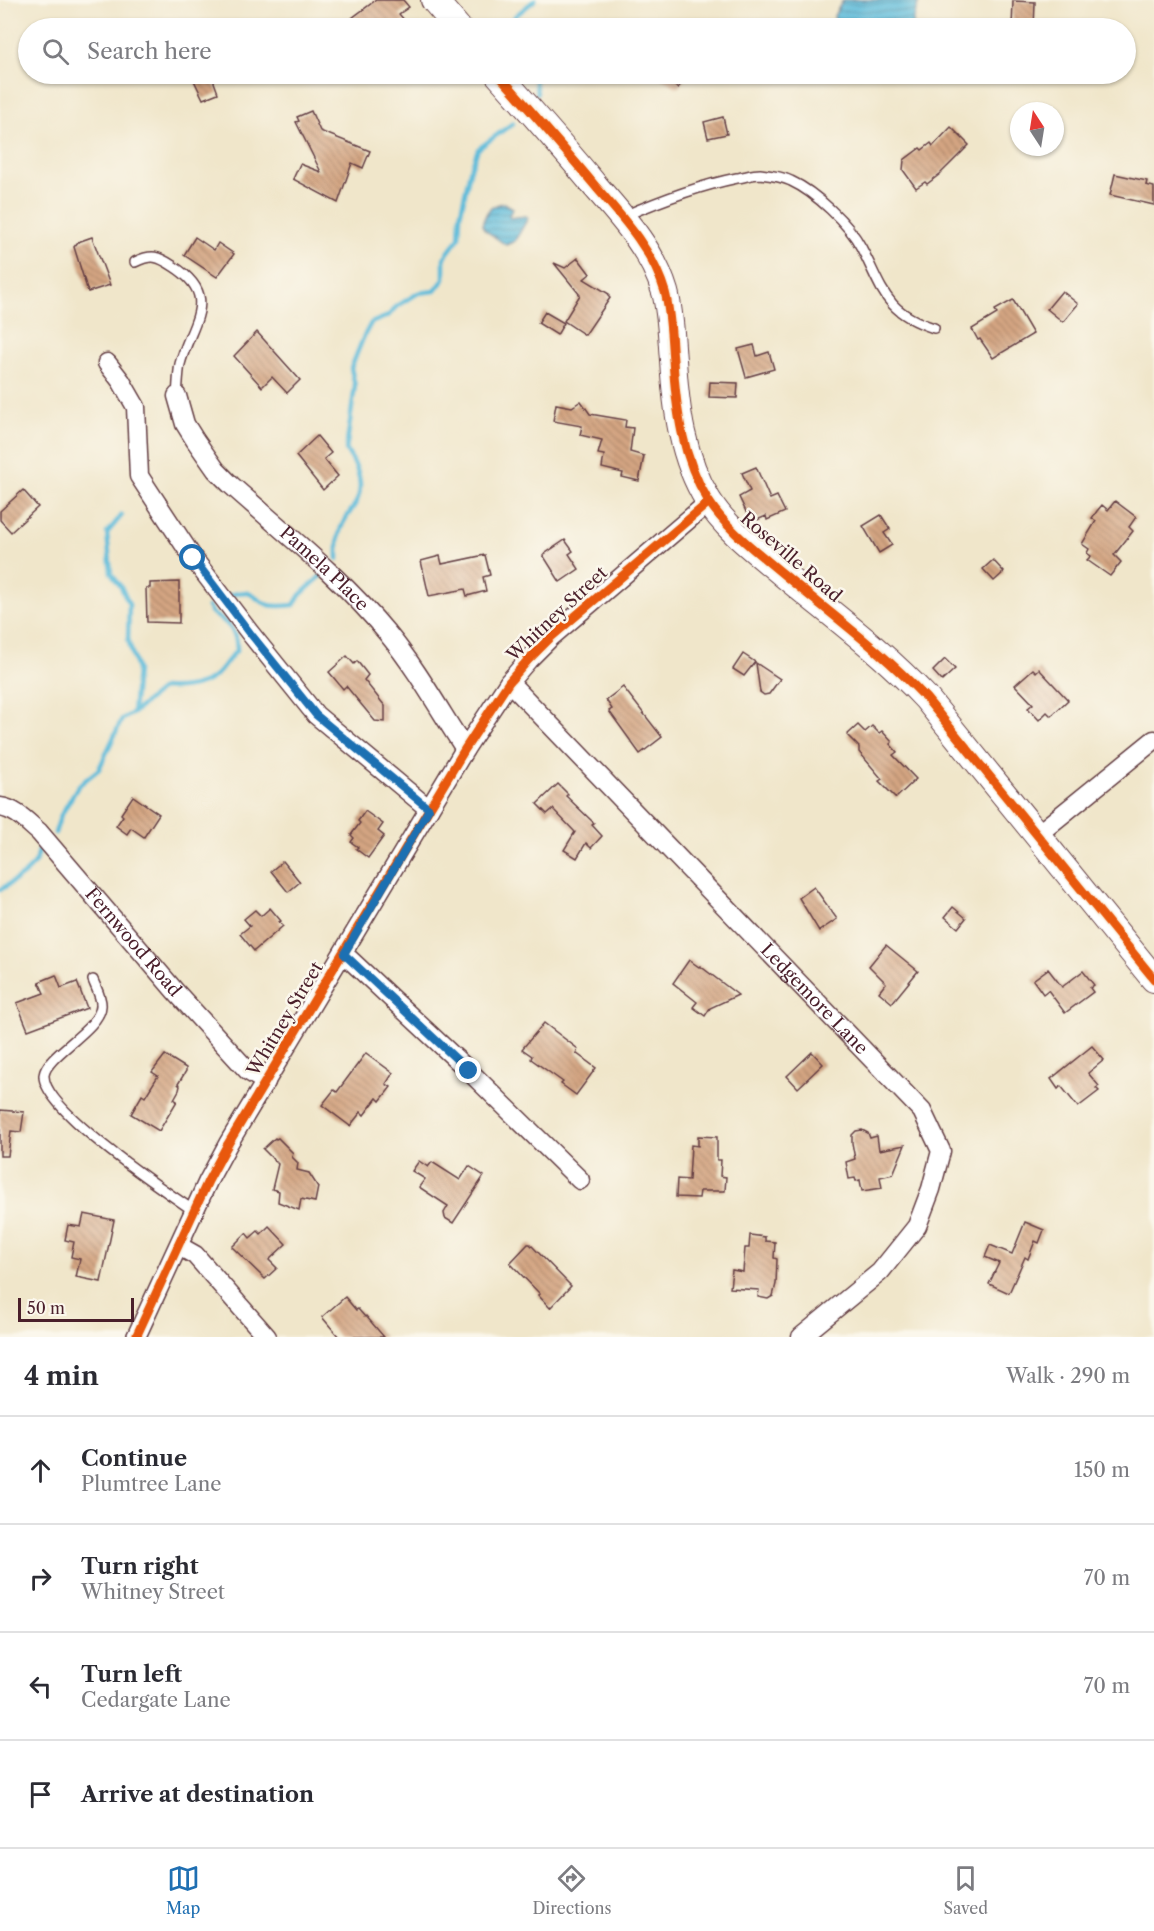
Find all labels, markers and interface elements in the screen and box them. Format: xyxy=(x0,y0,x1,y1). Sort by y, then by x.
search box xyxy=(18,18,1136,84)
icon: search xyxy=(39,35,72,68)
text: Search here xyxy=(87,38,212,65)
north arrow xyxy=(1010,102,1064,156)
street label: Roseville Road xyxy=(736,507,846,607)
street label: Pamela Place xyxy=(275,522,373,615)
route start xyxy=(179,544,205,570)
street label: Whitney Street xyxy=(501,561,612,667)
street label: Fernwood Road xyxy=(81,883,186,1001)
street label: Ledgemore Lane xyxy=(756,939,872,1059)
street label: Whitney Street xyxy=(242,957,328,1081)
route end xyxy=(455,1057,481,1083)
scale bar xyxy=(18,1295,134,1322)
text: 50 m xyxy=(27,1298,65,1318)
text: 4 min xyxy=(24,1360,99,1392)
text: Walk · 290 m xyxy=(1006,1364,1130,1388)
text: Continue xyxy=(81,1445,187,1472)
icon: ahead xyxy=(24,1454,57,1487)
text: 150 m xyxy=(1074,1458,1130,1482)
text: Plumtree Lane xyxy=(81,1472,221,1496)
text: Turn right xyxy=(81,1553,199,1580)
icon: right xyxy=(24,1562,57,1595)
text: 70 m xyxy=(1084,1566,1130,1590)
text: Whitney Street xyxy=(81,1580,225,1604)
text: Turn left xyxy=(81,1661,182,1688)
icon: left xyxy=(24,1670,57,1703)
text: 70 m xyxy=(1084,1674,1130,1698)
text: Cedargate Lane xyxy=(81,1688,231,1712)
icon: arrive xyxy=(24,1778,57,1811)
text: Arrive at destination xyxy=(81,1781,314,1808)
tab: Map xyxy=(166,1862,200,1918)
tab: Directions xyxy=(532,1862,611,1918)
tab: Saved xyxy=(944,1862,988,1918)

